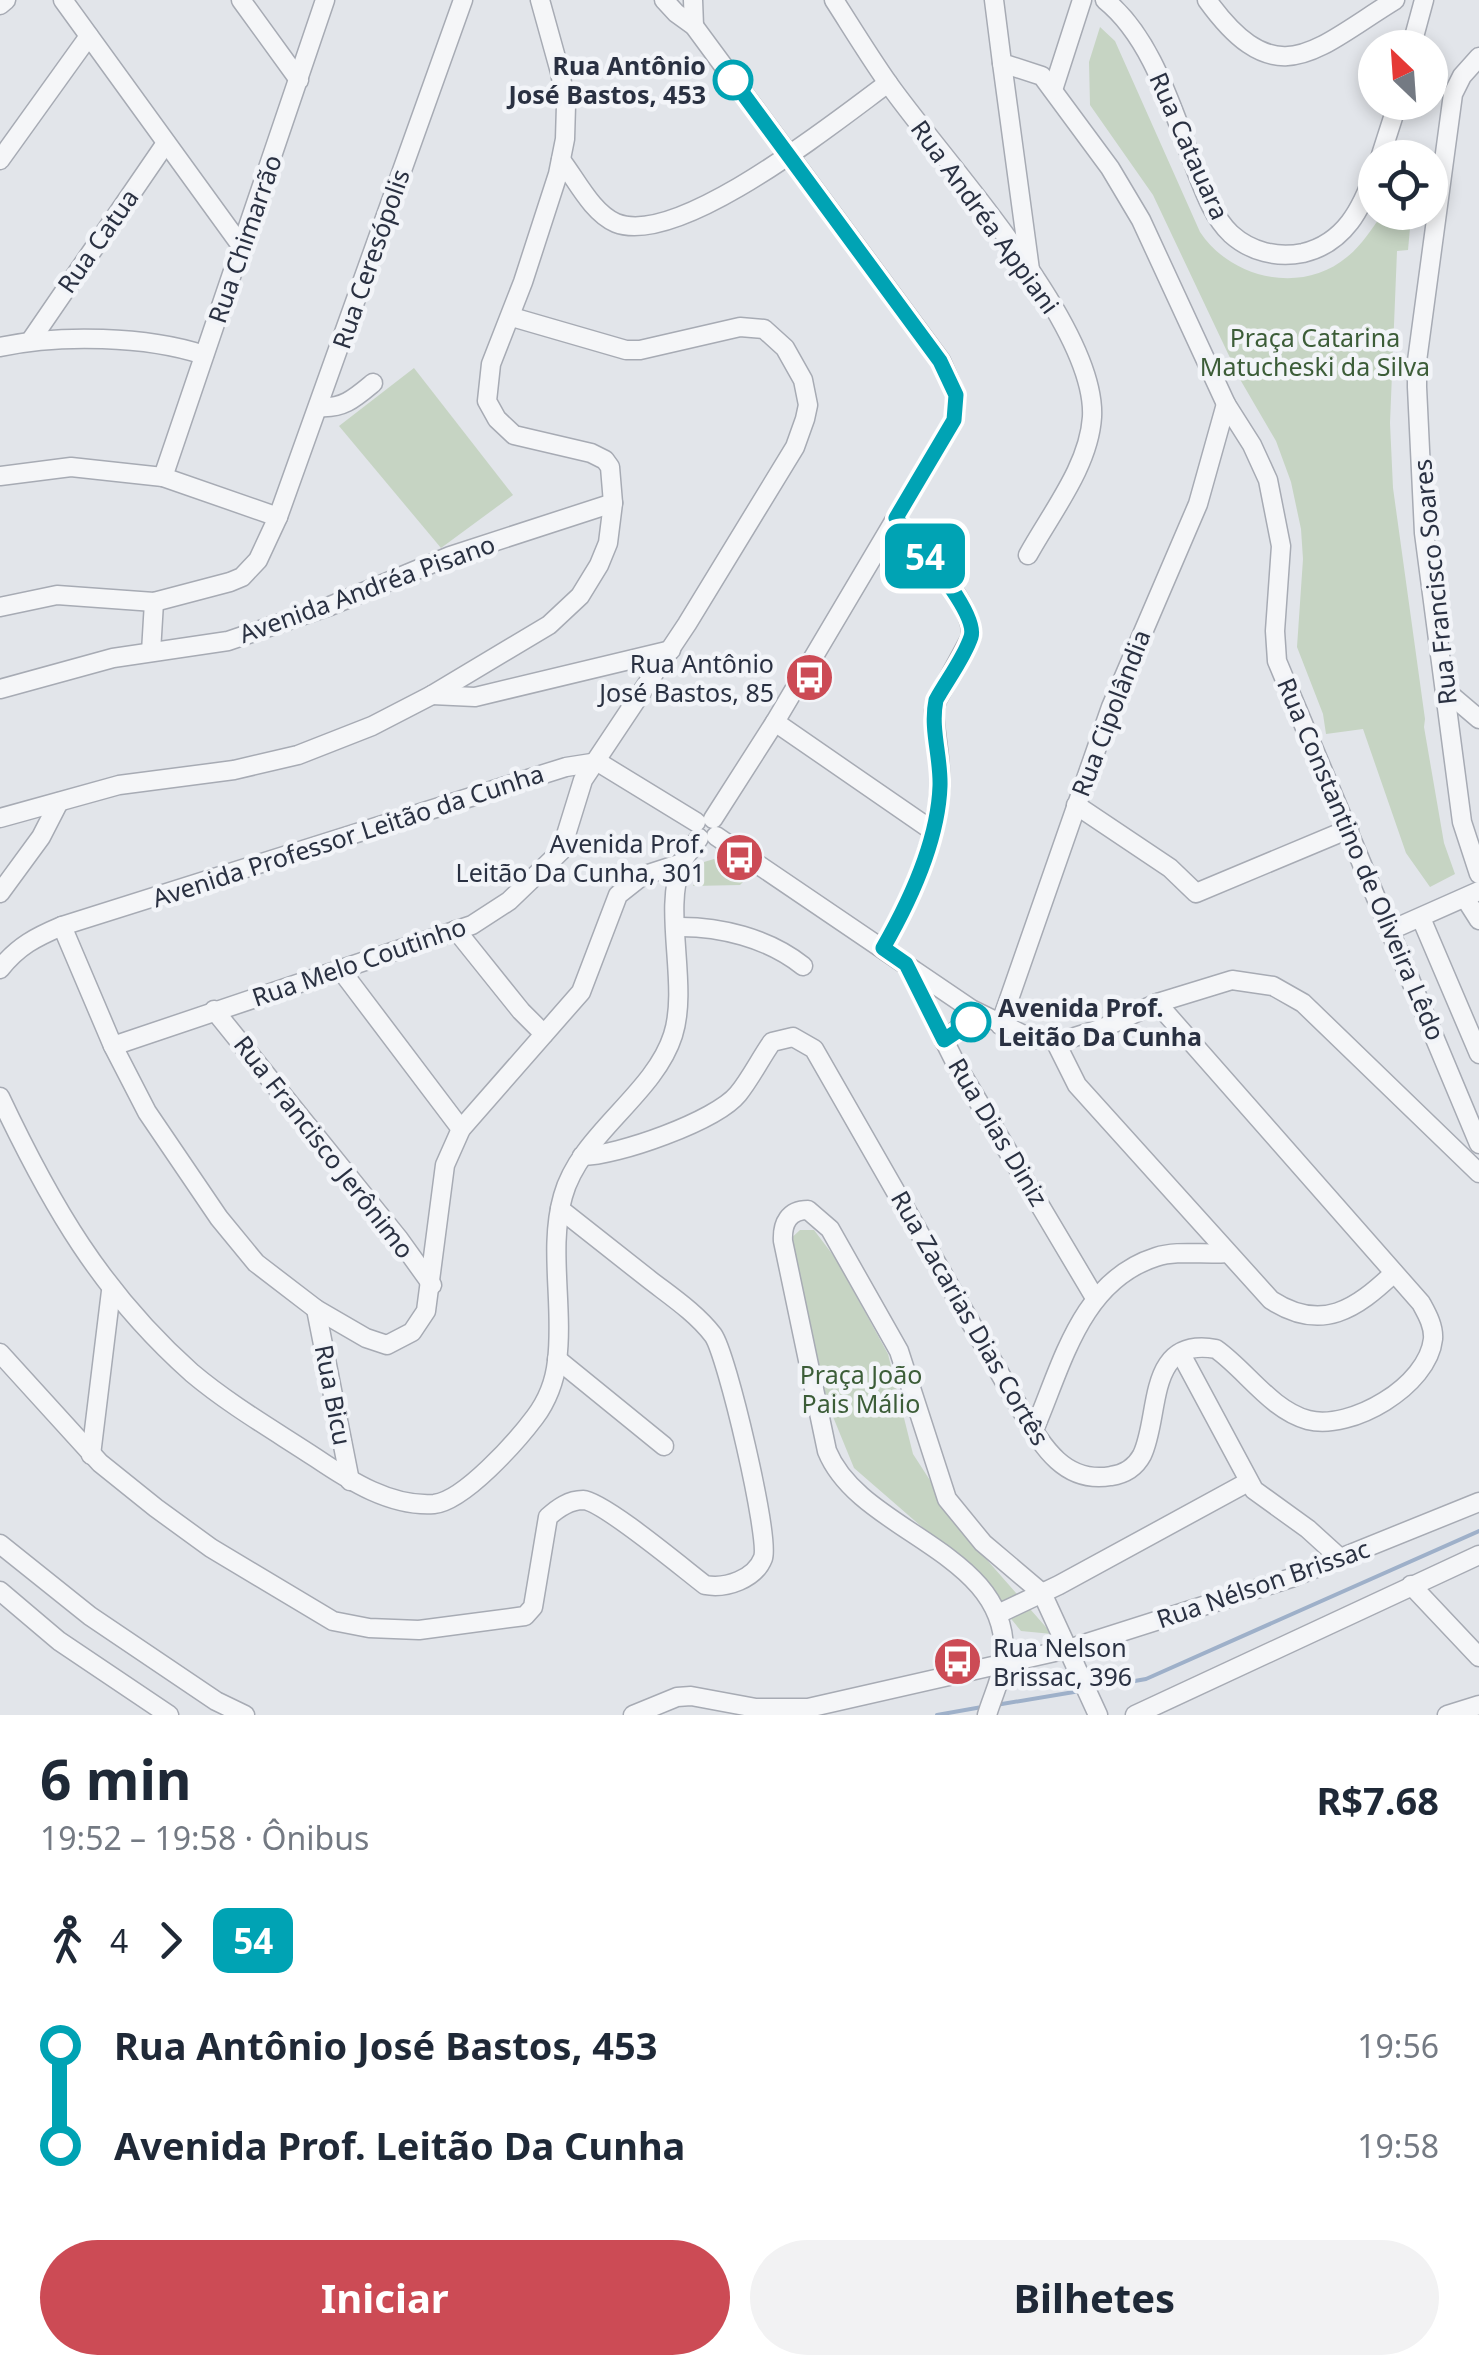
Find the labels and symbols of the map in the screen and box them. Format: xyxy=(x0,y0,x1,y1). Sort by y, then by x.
north arrow xyxy=(1358,30,1448,120)
place label: Rua Antônio José Bastos, 453 xyxy=(506,48,706,111)
marker: Rua Antônio José Bastos, 453 xyxy=(714,61,752,99)
street label: Rua Catauara xyxy=(1142,67,1238,225)
street label: Rua Andréa Appiani xyxy=(904,113,1068,320)
street label: Rua Chimarrão xyxy=(199,150,289,327)
street label: Rua Ceresópolis xyxy=(323,164,417,353)
street label: Rua Catua xyxy=(49,182,145,299)
park label: Praça Catarina Matucheski da Silva xyxy=(1200,320,1430,383)
street label: Rua Francisco Soares xyxy=(1404,458,1464,707)
line badge: 54 xyxy=(880,524,970,588)
street label: Avenida Andréa Pisano xyxy=(234,526,499,650)
street label: Rua Cipolândia xyxy=(1063,624,1157,801)
place label: Rua Antônio José Bastos, 85 xyxy=(597,646,774,709)
bus stop icon: Rua Antônio José Bastos, 85 xyxy=(783,652,835,704)
street label: Rua Constantino de Oliveira Lêdo xyxy=(1270,672,1454,1045)
street label: Avenida Professor Leitão da Cunha xyxy=(148,756,548,915)
place label: Avenida Prof. Leitão Da Cunha, 301 xyxy=(456,826,705,889)
bus stop icon: Avenida Prof. Leitão Da Cunha, 301 xyxy=(714,832,766,884)
street label: Rua Melo Coutinho xyxy=(247,908,470,1014)
place label: Avenida Prof. Leitão Da Cunha xyxy=(998,990,1202,1053)
marker: Avenida Prof. Leitão Da Cunha xyxy=(952,1003,990,1041)
street label: Rua Francisco Jerônimo xyxy=(227,1028,423,1265)
street label: Rua Dias Diniz xyxy=(941,1051,1056,1212)
street label: Rua Zacarias Dias Cortês xyxy=(884,1184,1058,1451)
street label: Rua Bicu xyxy=(308,1342,360,1448)
park label: Praça João Pais Málio xyxy=(800,1357,922,1420)
street label: Rua Nélson Brissac xyxy=(1152,1531,1374,1635)
place label: Rua Nelson Brissac, 396 xyxy=(993,1630,1132,1693)
bus stop icon: Rua Nelson Brissac, 396 xyxy=(932,1636,984,1688)

